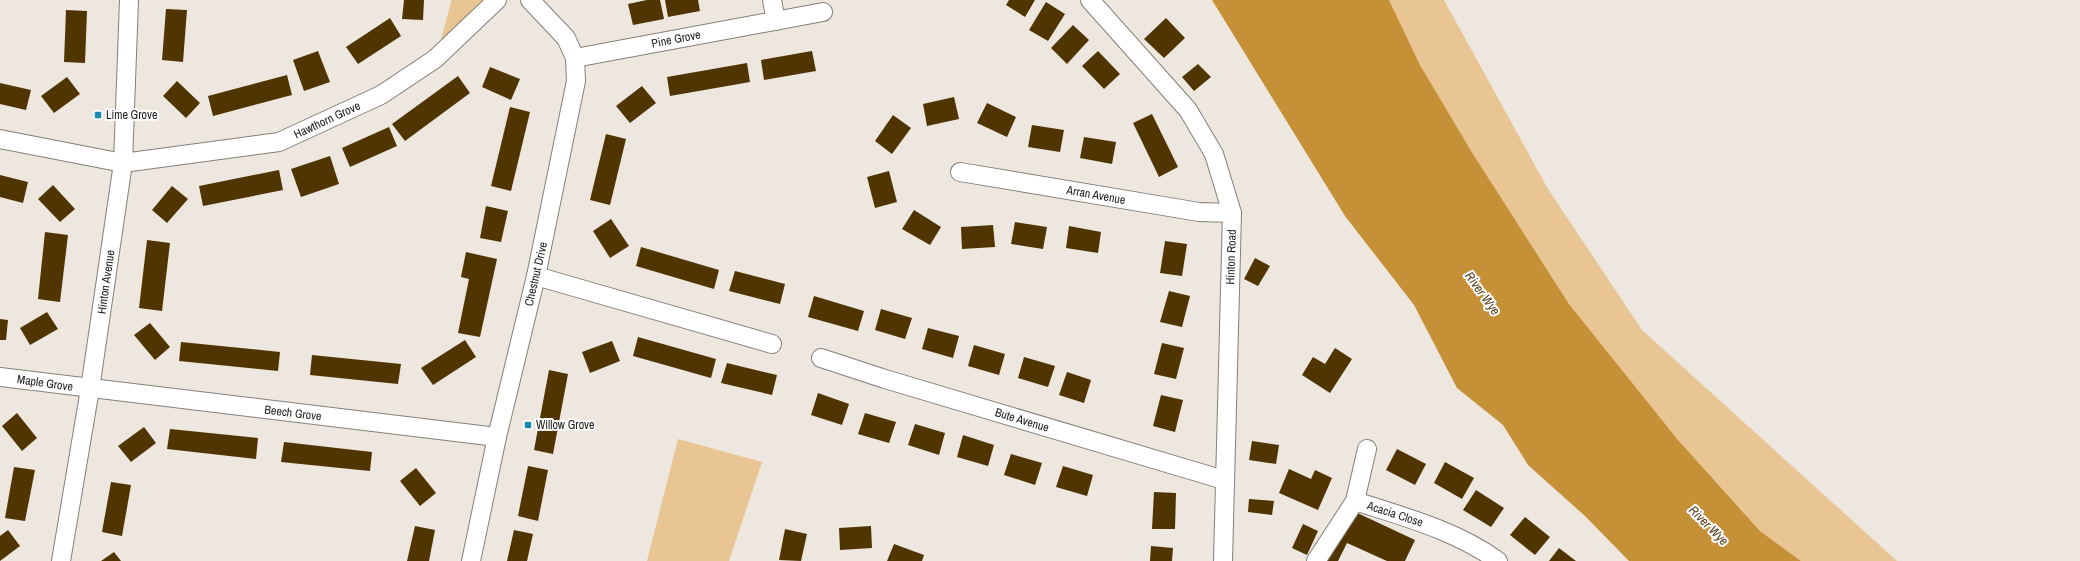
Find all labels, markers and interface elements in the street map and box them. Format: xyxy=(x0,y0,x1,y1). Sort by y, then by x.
street label: Pine Grove xyxy=(650,26,702,52)
street label: Hawthorn Grove xyxy=(291,98,363,142)
place label: Lime Grove xyxy=(106,107,157,123)
marker: Lime Grove xyxy=(93,110,103,120)
street label: Arran Avenue xyxy=(1064,182,1127,208)
street label: Hinton Road xyxy=(1222,229,1240,285)
street label: Chestnut Drive xyxy=(521,240,551,308)
street label: Hinton Avenue xyxy=(94,249,118,315)
water label: River Wye xyxy=(1461,268,1504,318)
street label: Maple Grove xyxy=(16,371,74,395)
street label: Beech Grove xyxy=(264,402,322,424)
street label: Bute Avenue xyxy=(993,404,1051,436)
place label: Willow Grove xyxy=(536,417,595,433)
marker: Willow Grove xyxy=(523,420,533,430)
street label: Acacia Close xyxy=(1364,497,1425,531)
water label: River Wye xyxy=(1685,502,1732,549)

